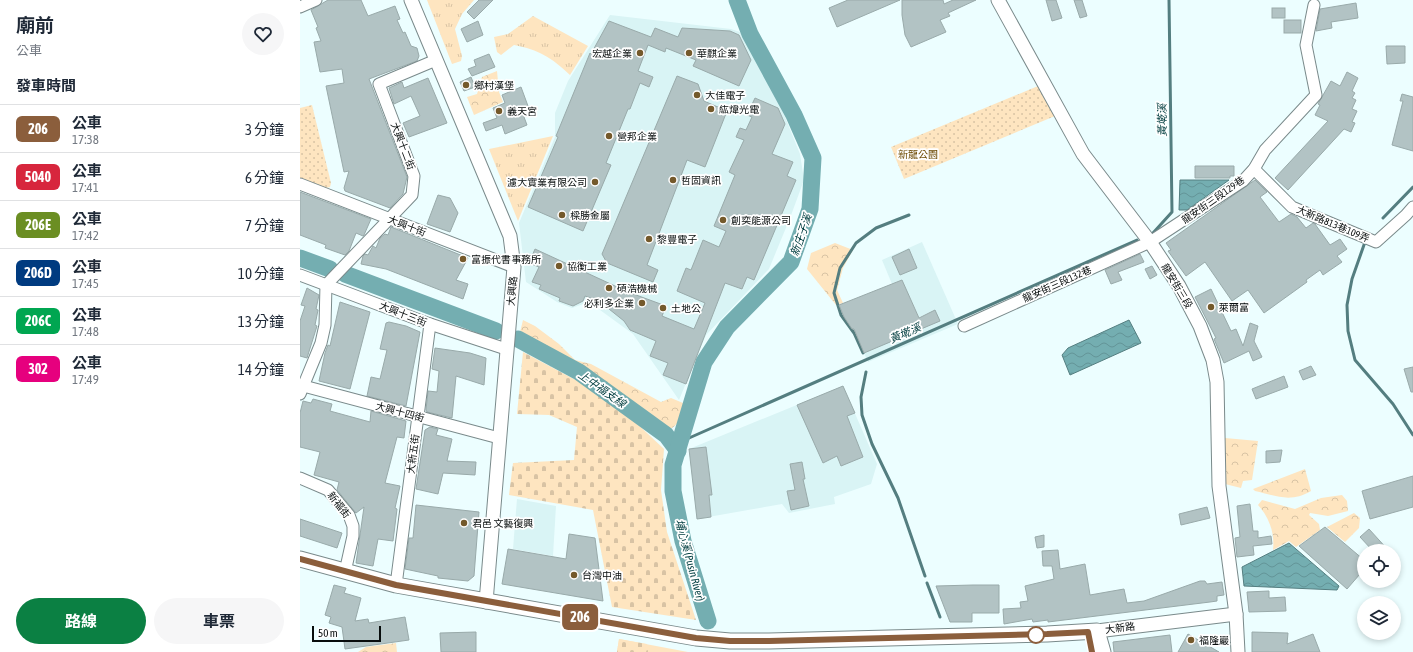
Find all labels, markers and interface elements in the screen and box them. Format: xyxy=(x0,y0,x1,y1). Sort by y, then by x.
button: heart xyxy=(242,13,284,55)
text: 廟前 xyxy=(16,14,54,36)
text: 公車 xyxy=(16,43,42,58)
place label: 宏越企業 xyxy=(592,48,632,59)
marker: 宏越企業 xyxy=(635,48,645,58)
marker: 華麒企業 xyxy=(684,48,694,58)
place label: 華麒企業 xyxy=(697,48,737,59)
text: 發車時間 xyxy=(16,77,76,94)
marker: 鄉村漢堡 xyxy=(461,80,471,90)
place label: 鄉村漢堡 xyxy=(474,80,514,91)
marker: 大佳電子 xyxy=(692,90,702,100)
place label: 大佳電子 xyxy=(705,90,745,101)
water label: 黃墘溪 xyxy=(1156,101,1168,137)
marker: 紘煒光電 xyxy=(706,104,716,114)
place label: 紘煒光電 xyxy=(719,104,760,115)
marker: 義天宮 xyxy=(494,106,504,116)
place label: 義天宮 xyxy=(507,106,537,117)
text: 公車 xyxy=(72,114,102,131)
text: 206 xyxy=(28,121,48,137)
text: 3 分鐘 xyxy=(245,121,284,138)
street label: 大興十二街 xyxy=(389,121,417,171)
marker: 營邦企業 xyxy=(604,131,614,141)
place label: 營邦企業 xyxy=(617,131,657,142)
text: 17:38 xyxy=(72,132,99,147)
park label: 新龍公園 xyxy=(898,149,938,160)
text: 公車 xyxy=(72,162,102,179)
text: 5040 xyxy=(25,169,51,185)
text: 6 分鐘 xyxy=(245,169,284,186)
street label: 龍安街三段129巷 xyxy=(1179,174,1247,226)
marker: 哲固資訊 xyxy=(668,175,678,185)
place label: 哲固資訊 xyxy=(681,175,721,186)
place label: 濾大實業有限公司 xyxy=(507,177,587,188)
marker: 濾大實業有限公司 xyxy=(590,177,600,187)
text: 17:41 xyxy=(72,180,99,195)
street label: 大新路813巷109弄 xyxy=(1295,204,1371,244)
text: 公車 xyxy=(72,210,102,227)
marker: 樑勝金屬 xyxy=(557,210,567,220)
place label: 樑勝金屬 xyxy=(570,210,610,221)
water label: 新庄子溪 xyxy=(788,210,814,258)
street label: 大興十街 xyxy=(386,214,428,238)
marker: 創奕能源公司 xyxy=(718,215,728,225)
place label: 創奕能源公司 xyxy=(731,215,791,226)
text: 206E xyxy=(25,217,51,233)
text: 7 分鐘 xyxy=(245,217,284,234)
text: 17:42 xyxy=(72,228,99,243)
marker: 黎豐電子 xyxy=(644,234,654,244)
place label: 黎豐電子 xyxy=(657,234,697,245)
marker: 富振代書事務所 xyxy=(458,254,468,264)
place label: 富振代書事務所 xyxy=(471,254,541,265)
text: 公車 xyxy=(72,258,102,275)
marker: 協衡工業 xyxy=(554,261,564,271)
place label: 協衡工業 xyxy=(567,261,607,272)
street label: 龍安街三段 xyxy=(1159,262,1195,310)
street label: 龍安街三段132巷 xyxy=(1021,264,1093,304)
text: 206D xyxy=(24,265,52,281)
text: 10 分鐘 xyxy=(238,265,284,282)
text: 17:45 xyxy=(72,276,99,291)
street label: 大興路 xyxy=(505,276,519,306)
marker: 碩浩機械 xyxy=(604,283,614,293)
place label: 碩浩機械 xyxy=(617,283,657,294)
place label: 必利多企業 xyxy=(584,298,634,309)
marker: 必利多企業 xyxy=(637,298,647,308)
street label: 大興十三街 xyxy=(378,300,428,328)
marker: 萊爾富 xyxy=(1206,302,1216,312)
place label: 萊爾富 xyxy=(1219,302,1249,313)
marker: 土地公 xyxy=(658,303,668,313)
place label: 土地公 xyxy=(671,303,701,314)
text: 公車 xyxy=(72,306,102,323)
text: 206C xyxy=(25,313,51,329)
text: 13 分鐘 xyxy=(238,313,284,330)
water label: 黃墘溪 xyxy=(887,320,924,345)
text: 17:48 xyxy=(72,324,99,339)
text: 公車 xyxy=(72,354,102,371)
text: 302 xyxy=(28,361,48,377)
text: 14 分鐘 xyxy=(238,361,284,378)
water label: 上中福支線 xyxy=(576,368,630,411)
text: 17:49 xyxy=(72,372,99,387)
street label: 大興十四街 xyxy=(374,400,426,424)
street label: 大新五街 xyxy=(405,433,421,475)
street label: 新福街 xyxy=(325,490,353,520)
marker: 君邑 文藝復興 xyxy=(459,518,469,528)
place label: 君邑 文藝復興 xyxy=(472,518,533,529)
water label: 埔心溪 (Pusin River) xyxy=(673,518,707,603)
map controls xyxy=(1357,544,1401,640)
button: locate xyxy=(1357,544,1401,588)
marker: 台灣中油 xyxy=(569,570,579,580)
place label: 台灣中油 xyxy=(582,570,622,581)
button: layers xyxy=(1357,596,1401,640)
button: 路線 xyxy=(16,598,146,644)
button: 車票 xyxy=(154,598,284,644)
line badge: 206 xyxy=(557,604,603,630)
text: 206 xyxy=(570,609,590,625)
street label: 大新路 xyxy=(1104,621,1136,635)
scale bar xyxy=(312,624,381,643)
unlabelled marker xyxy=(1027,626,1045,644)
text: 50 m xyxy=(318,627,338,639)
marker: 福隆巖 xyxy=(1186,635,1196,645)
place label: 福隆巖 xyxy=(1199,635,1229,646)

